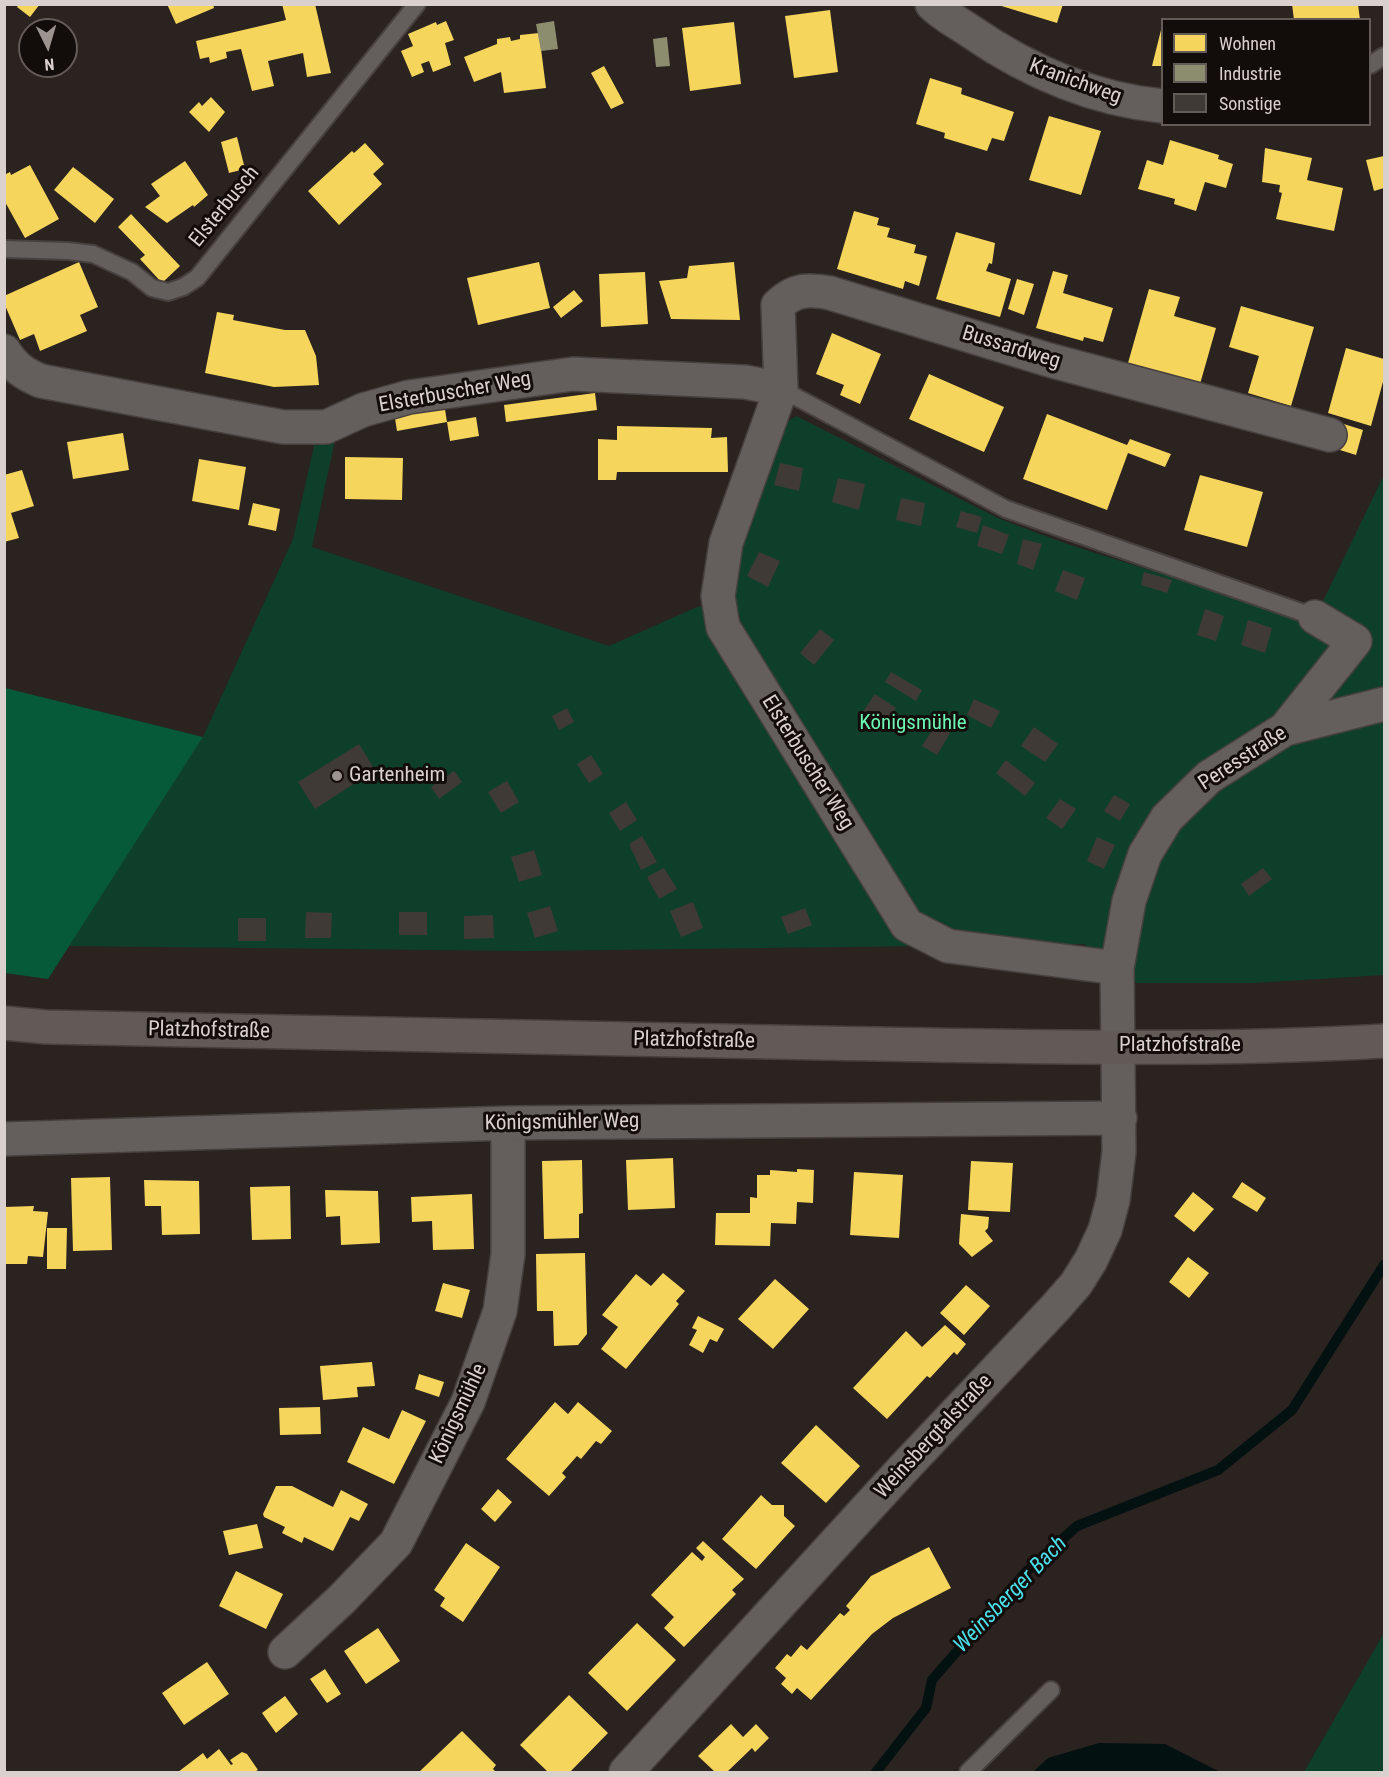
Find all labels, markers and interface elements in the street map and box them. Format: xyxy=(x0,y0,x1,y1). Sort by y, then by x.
north arrow xyxy=(18,18,78,78)
legend xyxy=(1161,18,1371,126)
text: Wohnen xyxy=(1219,33,1276,54)
street label: Kranichweg xyxy=(1025,54,1125,110)
text: N xyxy=(44,55,55,74)
text: Industrie xyxy=(1219,63,1281,84)
text: Sonstige xyxy=(1219,93,1281,114)
street label: Elsterbusch xyxy=(185,161,265,253)
street label: Bussardweg xyxy=(959,321,1063,375)
street label: Elsterbuscher Weg xyxy=(377,367,533,419)
street label: Elsterbuscher Weg xyxy=(755,691,859,835)
park label: Königsmühle xyxy=(859,711,967,737)
street label: Peresstraße xyxy=(1194,721,1292,797)
place label: Gartenheim xyxy=(349,763,445,789)
marker: Gartenheim xyxy=(330,769,344,783)
street label: Platzhofstraße xyxy=(148,1017,270,1045)
street label: Platzhofstraße xyxy=(633,1027,755,1055)
street label: Platzhofstraße xyxy=(1119,1033,1241,1059)
street label: Königsmühler Weg xyxy=(485,1109,639,1137)
street label: Königsmühle xyxy=(425,1360,493,1468)
street label: Weinsbergtalstraße xyxy=(870,1370,998,1504)
water label: Weinsberger Bach xyxy=(949,1531,1073,1659)

